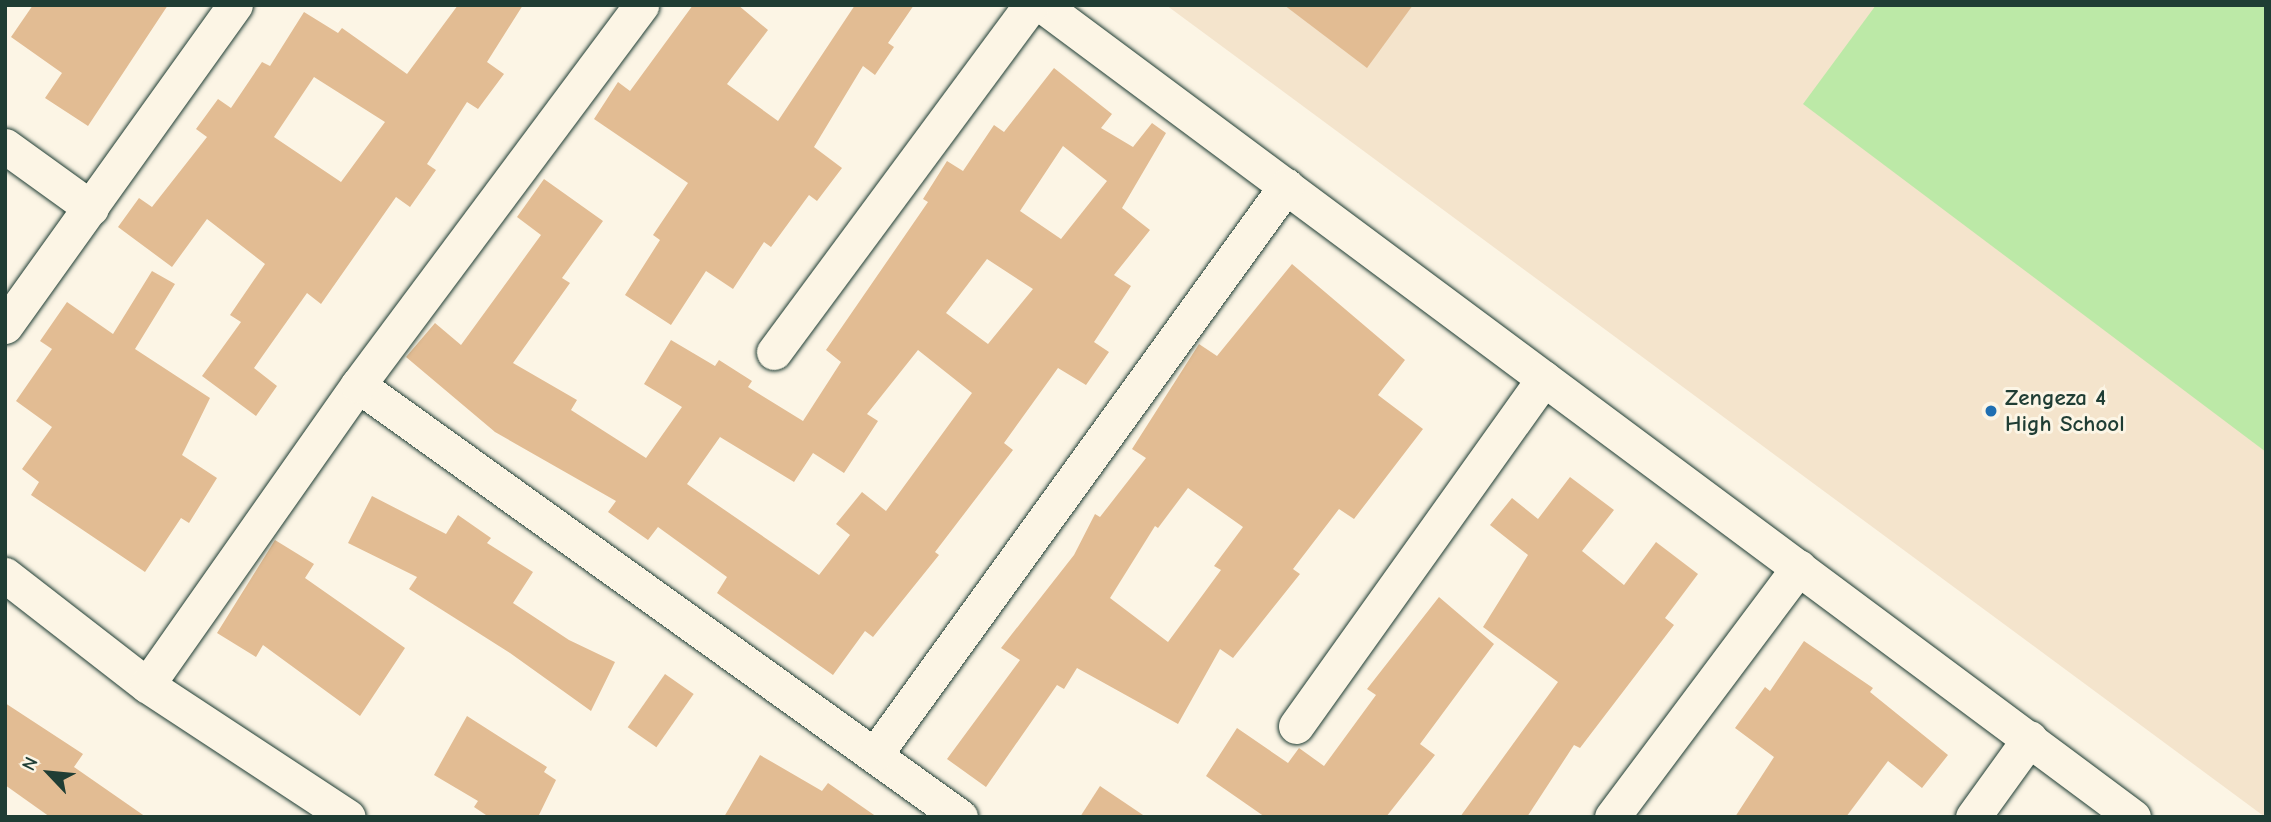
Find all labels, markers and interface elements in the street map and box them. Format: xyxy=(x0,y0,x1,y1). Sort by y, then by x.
place label: Zengeza 4 High School xyxy=(2005,384,2125,438)
marker: Zengeza 4 High School xyxy=(1983,403,1999,419)
north arrow xyxy=(14,738,84,808)
text: N xyxy=(18,753,43,774)

